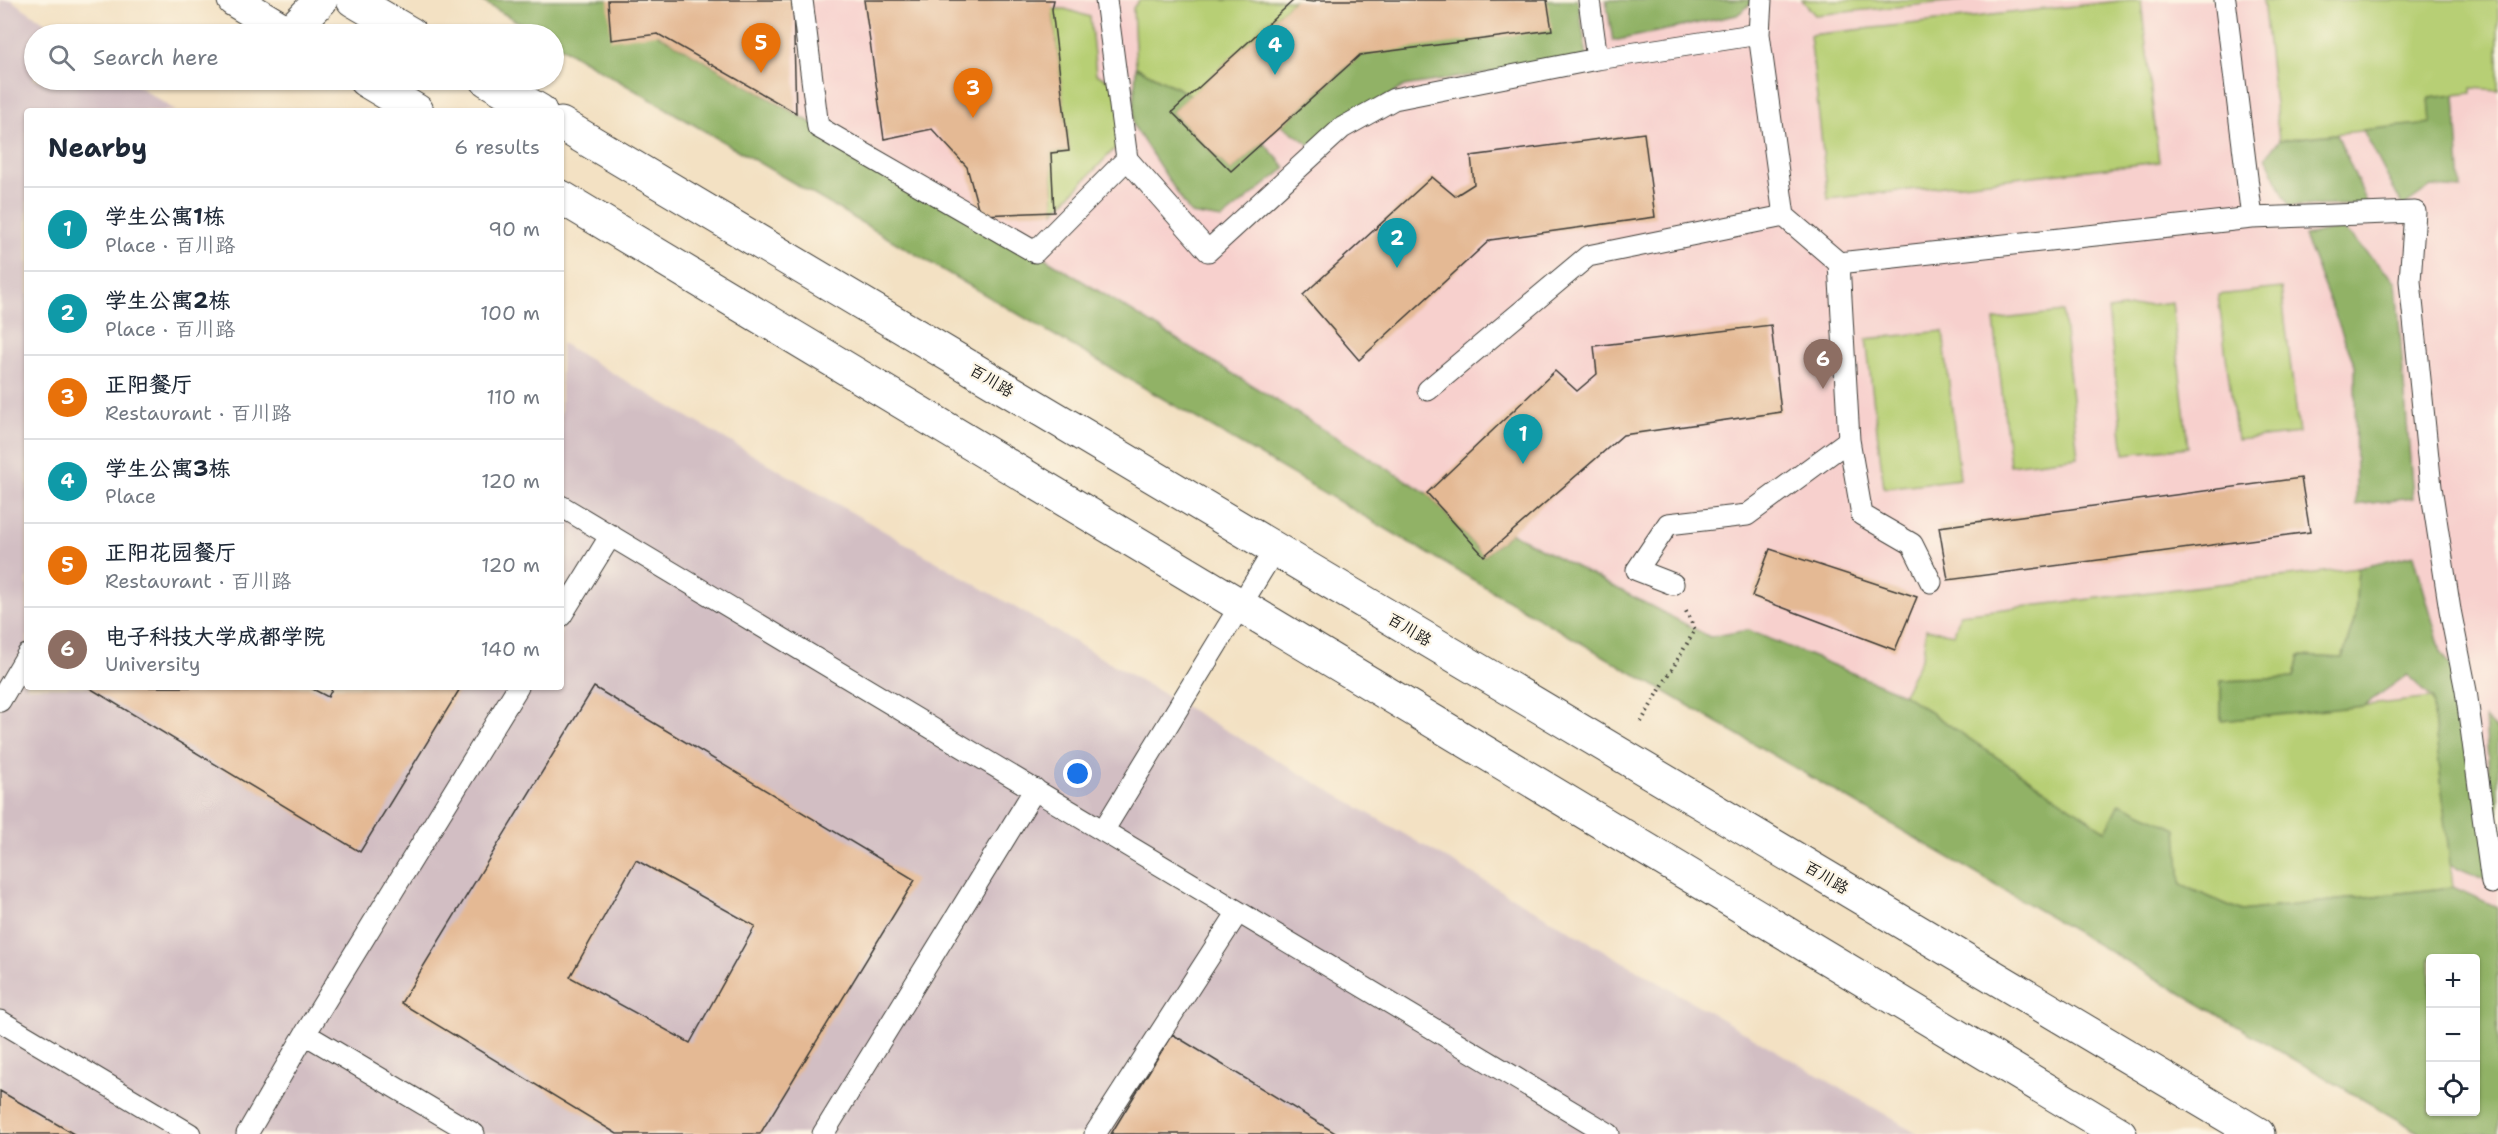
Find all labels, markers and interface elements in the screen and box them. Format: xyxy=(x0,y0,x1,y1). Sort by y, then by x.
pin: 5 xyxy=(742,23,780,73)
search box xyxy=(24,24,564,90)
pin: 4 xyxy=(1256,26,1294,75)
icon: search xyxy=(45,41,78,74)
text: Search here xyxy=(93,43,219,72)
pin: 3 xyxy=(954,68,992,118)
text: Nearby xyxy=(48,130,147,165)
text: 6 results xyxy=(454,134,540,160)
text: 学生公寓1栋 xyxy=(105,202,225,231)
text: 1 xyxy=(63,216,72,242)
text: 90 m xyxy=(488,216,540,242)
pin: 2 xyxy=(1378,218,1416,268)
text: Place · 百川路 xyxy=(105,232,235,258)
text: 学生公寓2栋 xyxy=(105,286,230,315)
text: 2 xyxy=(61,300,75,326)
text: 100 m xyxy=(480,300,540,326)
text: Place · 百川路 xyxy=(105,316,235,342)
pin: 6 xyxy=(1804,340,1842,389)
street label: 百川路 xyxy=(966,359,1018,402)
text: 正阳餐厅 xyxy=(105,370,193,399)
text: 3 xyxy=(61,384,75,410)
text: 110 m xyxy=(486,384,540,410)
text: Restaurant · 百川路 xyxy=(105,400,291,426)
pin: 1 xyxy=(1504,414,1543,464)
text: 学生公寓3栋 xyxy=(105,454,230,483)
text: 4 xyxy=(61,468,75,494)
text: 120 m xyxy=(481,468,540,494)
text: Place xyxy=(105,483,156,509)
text: 正阳花园餐厅 xyxy=(105,538,237,567)
text: 5 xyxy=(61,552,74,578)
text: 120 m xyxy=(481,552,540,578)
text: Restaurant · 百川路 xyxy=(105,568,291,594)
street label: 百川路 xyxy=(1384,608,1436,651)
text: 电子科技大学成都学院 xyxy=(105,622,325,651)
text: 6 xyxy=(61,636,75,662)
text: 140 m xyxy=(481,636,540,662)
text: University xyxy=(105,651,201,677)
your location xyxy=(1063,759,1092,788)
street label: 百川路 xyxy=(1801,856,1853,899)
map controls xyxy=(2426,954,2480,1116)
button: + xyxy=(2426,954,2480,1008)
button: − xyxy=(2426,1008,2480,1062)
button: locate xyxy=(2426,1062,2480,1116)

